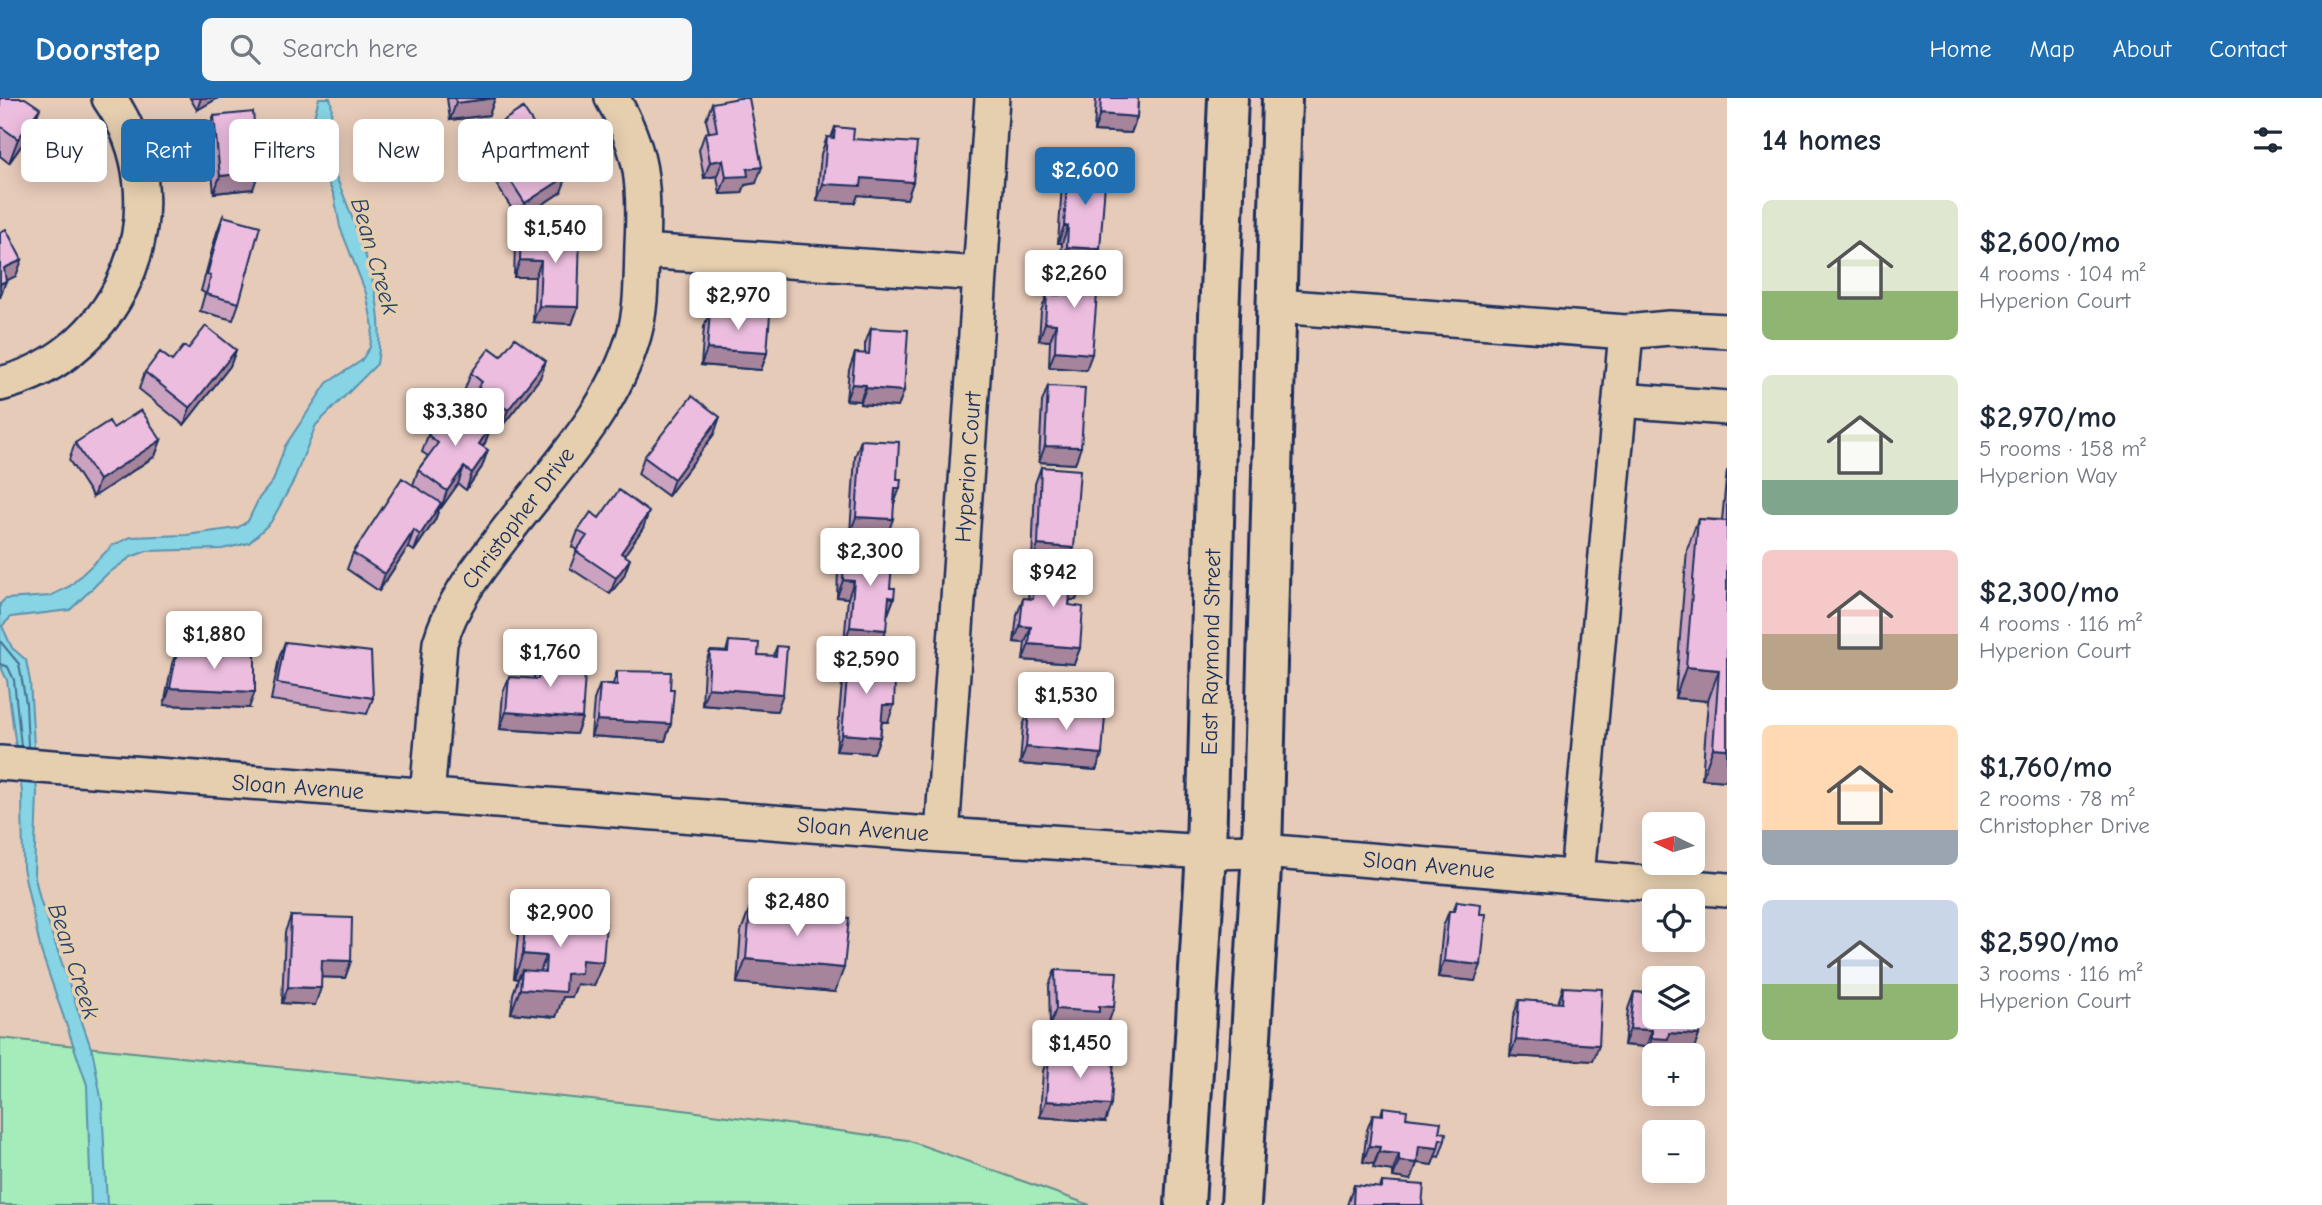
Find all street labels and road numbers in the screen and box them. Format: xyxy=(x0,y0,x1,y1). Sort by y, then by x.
street label: Hyperion Court xyxy=(949,389,987,543)
street label: Christopher Drive xyxy=(456,442,580,594)
street label: East Raymond Street xyxy=(1196,547,1226,755)
street label: Sloan Avenue xyxy=(231,769,365,805)
street label: Sloan Avenue xyxy=(796,811,930,847)
street label: Sloan Avenue xyxy=(1362,846,1496,884)

